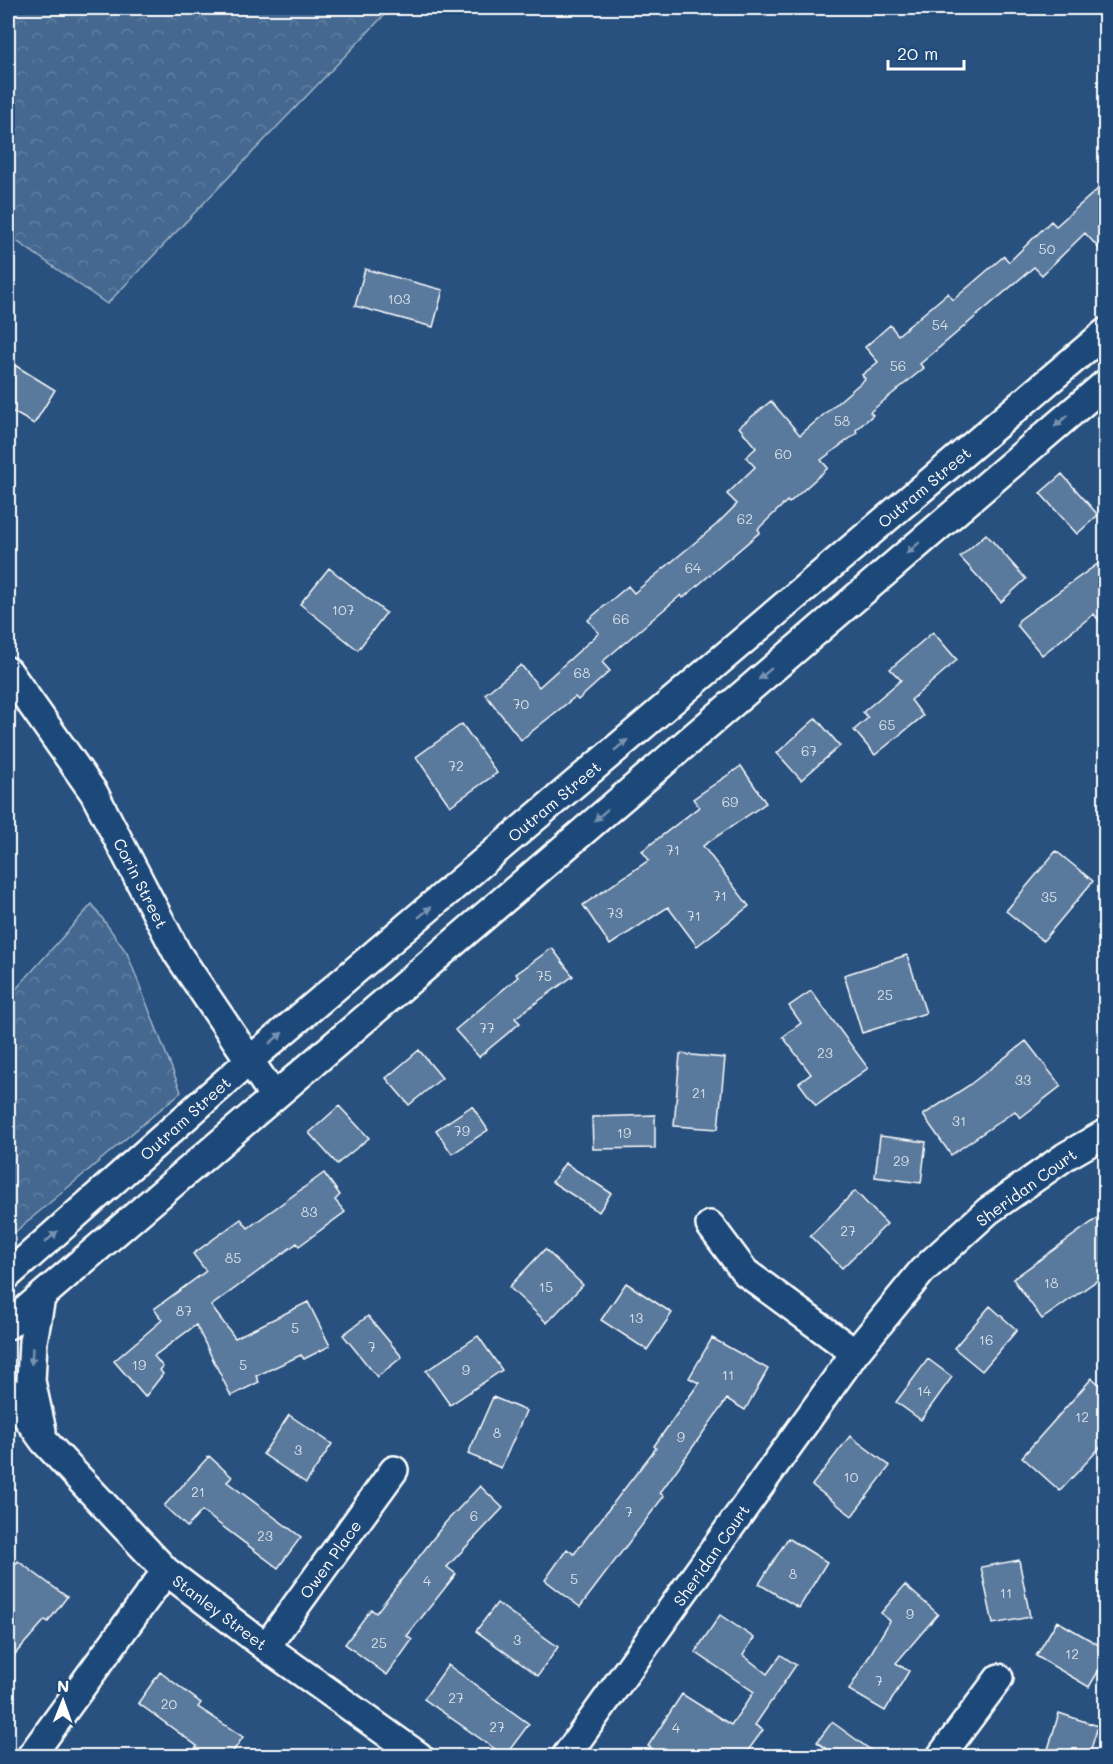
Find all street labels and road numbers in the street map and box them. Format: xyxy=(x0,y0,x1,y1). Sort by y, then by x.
street label: Outram Street xyxy=(873,442,975,532)
street label: Outram Street xyxy=(503,756,605,846)
street label: Corin Street xyxy=(109,834,173,932)
street label: Outram Street xyxy=(135,1072,235,1164)
street label: Sheridan Court xyxy=(971,1143,1081,1231)
street label: Sheridan Court xyxy=(668,1500,754,1610)
street label: Owen Place xyxy=(294,1516,366,1602)
street label: Stanley Street xyxy=(168,1570,272,1654)

